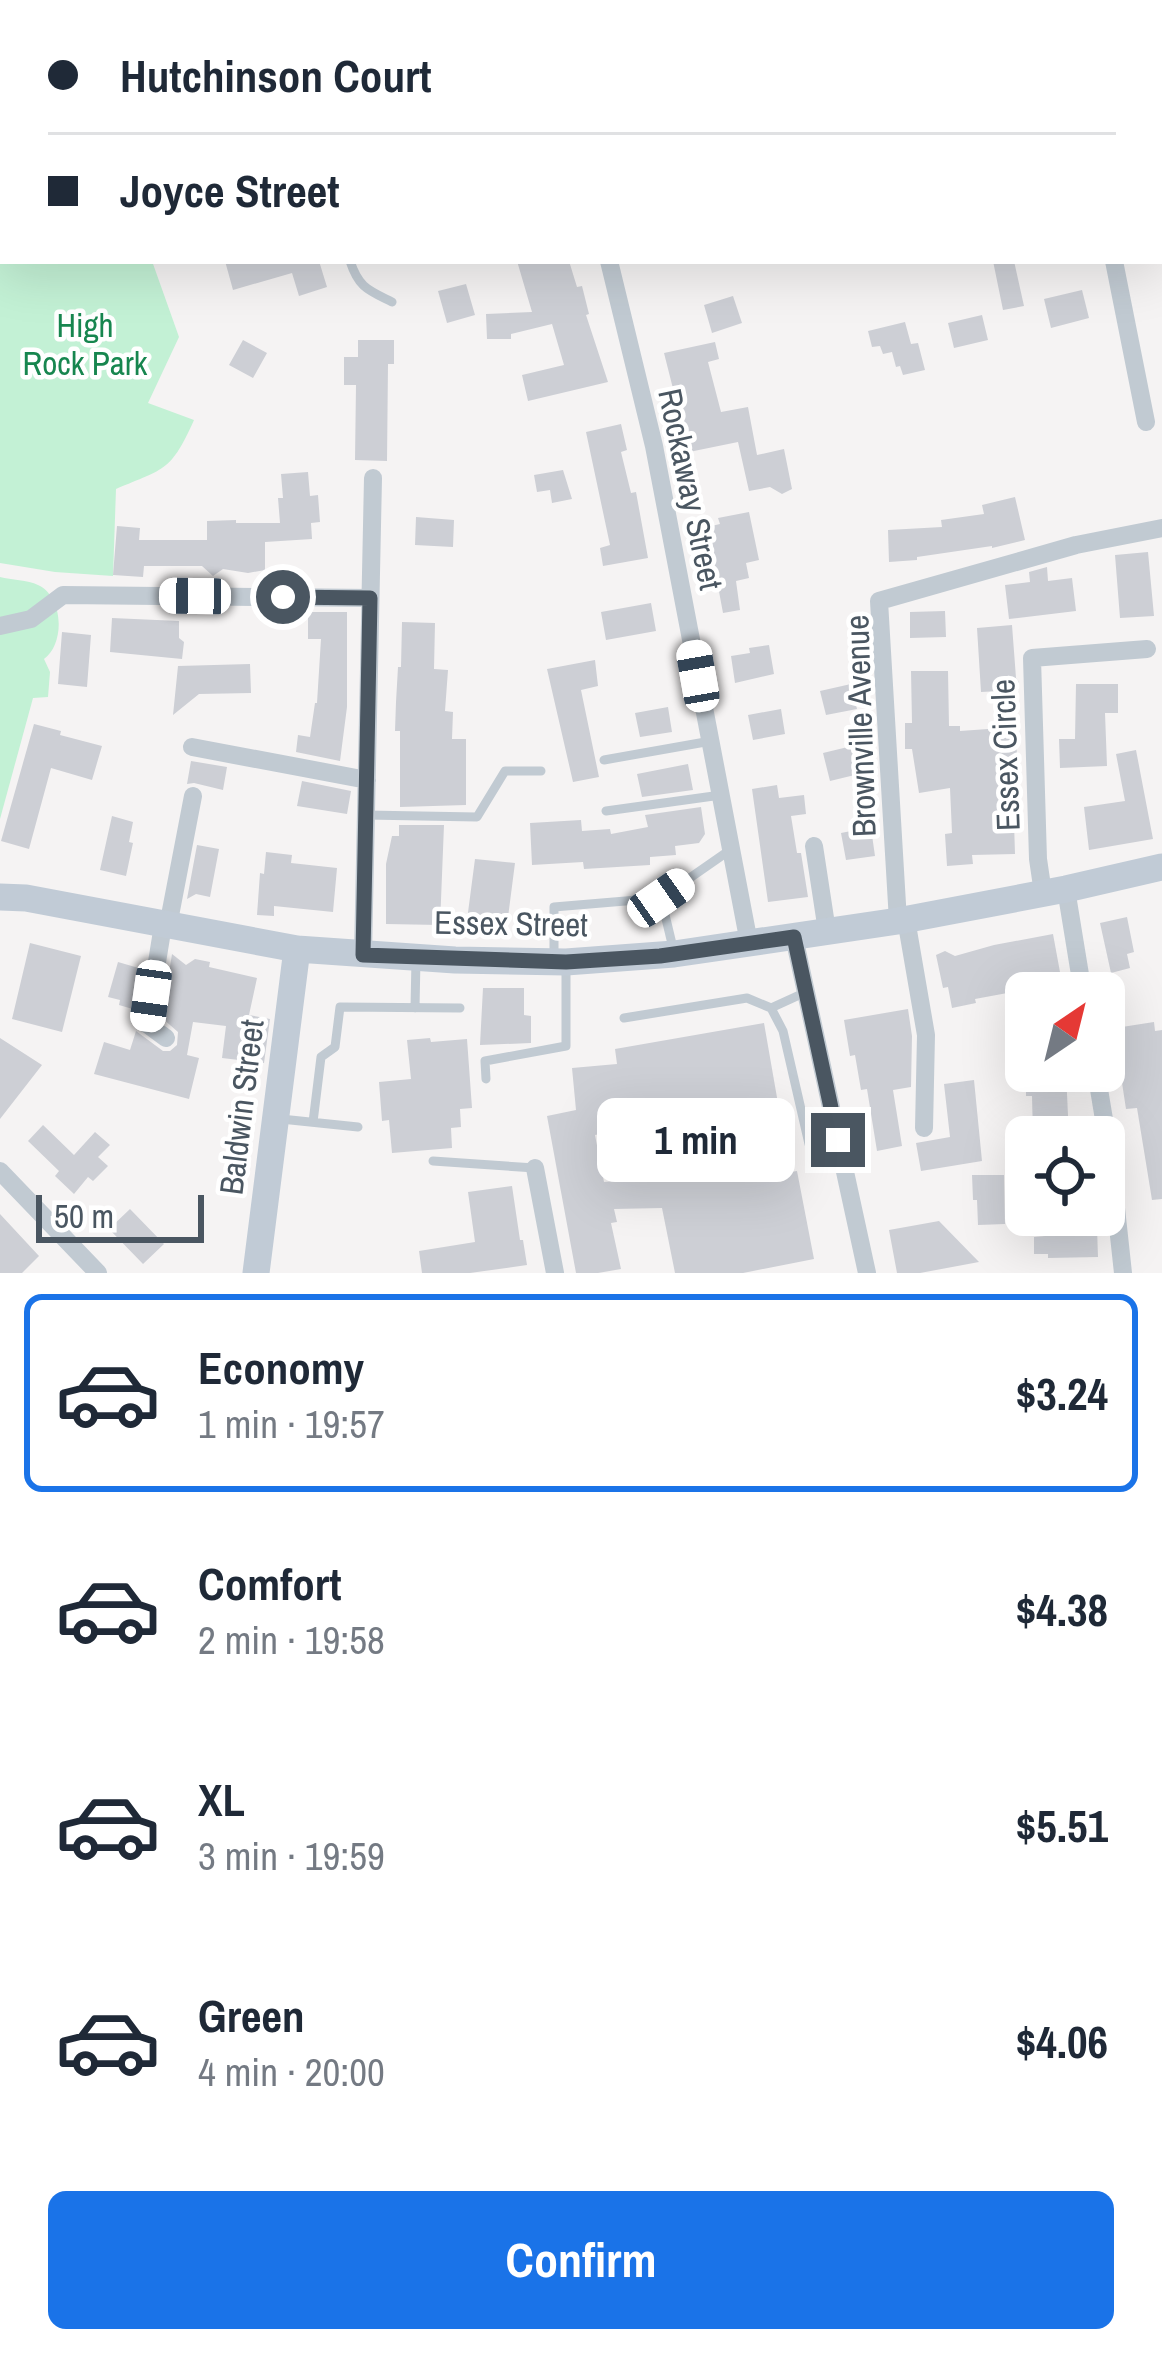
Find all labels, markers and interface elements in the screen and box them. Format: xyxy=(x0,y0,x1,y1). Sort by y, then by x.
text: Hutchinson Court xyxy=(120,45,432,106)
text: Joyce Street xyxy=(120,160,339,221)
park label: High Rock Park xyxy=(23,303,148,385)
street label: Rockaway Street xyxy=(648,384,734,594)
route start xyxy=(256,570,310,624)
car xyxy=(159,577,231,615)
street label: Brownville Avenue xyxy=(834,614,886,838)
car xyxy=(674,637,722,715)
street label: Essex Circle xyxy=(980,678,1030,832)
car xyxy=(621,863,701,933)
street label: Essex Street xyxy=(434,900,588,946)
car xyxy=(128,958,174,1034)
north arrow xyxy=(1005,972,1125,1092)
map controls xyxy=(1005,972,1125,1236)
street label: Baldwin Street xyxy=(208,1017,274,1197)
callout: 1 min xyxy=(598,1098,796,1182)
route end xyxy=(811,1113,865,1167)
text: 1 min xyxy=(654,1114,738,1166)
button: locate xyxy=(1005,1116,1125,1236)
scale bar xyxy=(36,1189,204,1242)
text: 50 m xyxy=(54,1194,114,1238)
text: Economy xyxy=(198,1337,364,1398)
icon: car xyxy=(54,1339,162,1447)
text: $3.24 xyxy=(1016,1363,1108,1424)
text: 1 min · 19:57 xyxy=(198,1398,385,1450)
text: Comfort xyxy=(198,1553,341,1614)
icon: car xyxy=(54,1555,162,1663)
text: $4.38 xyxy=(1016,1579,1108,1640)
text: 2 min · 19:58 xyxy=(198,1614,385,1666)
text: XL xyxy=(198,1769,245,1830)
icon: car xyxy=(54,1771,162,1879)
text: $5.51 xyxy=(1016,1795,1108,1856)
text: 3 min · 19:59 xyxy=(198,1830,385,1882)
text: Green xyxy=(198,1985,305,2046)
icon: car xyxy=(54,1987,162,2095)
text: $4.06 xyxy=(1016,2011,1108,2072)
text: 4 min · 20:00 xyxy=(198,2046,385,2098)
button: Confirm xyxy=(48,2191,1114,2329)

